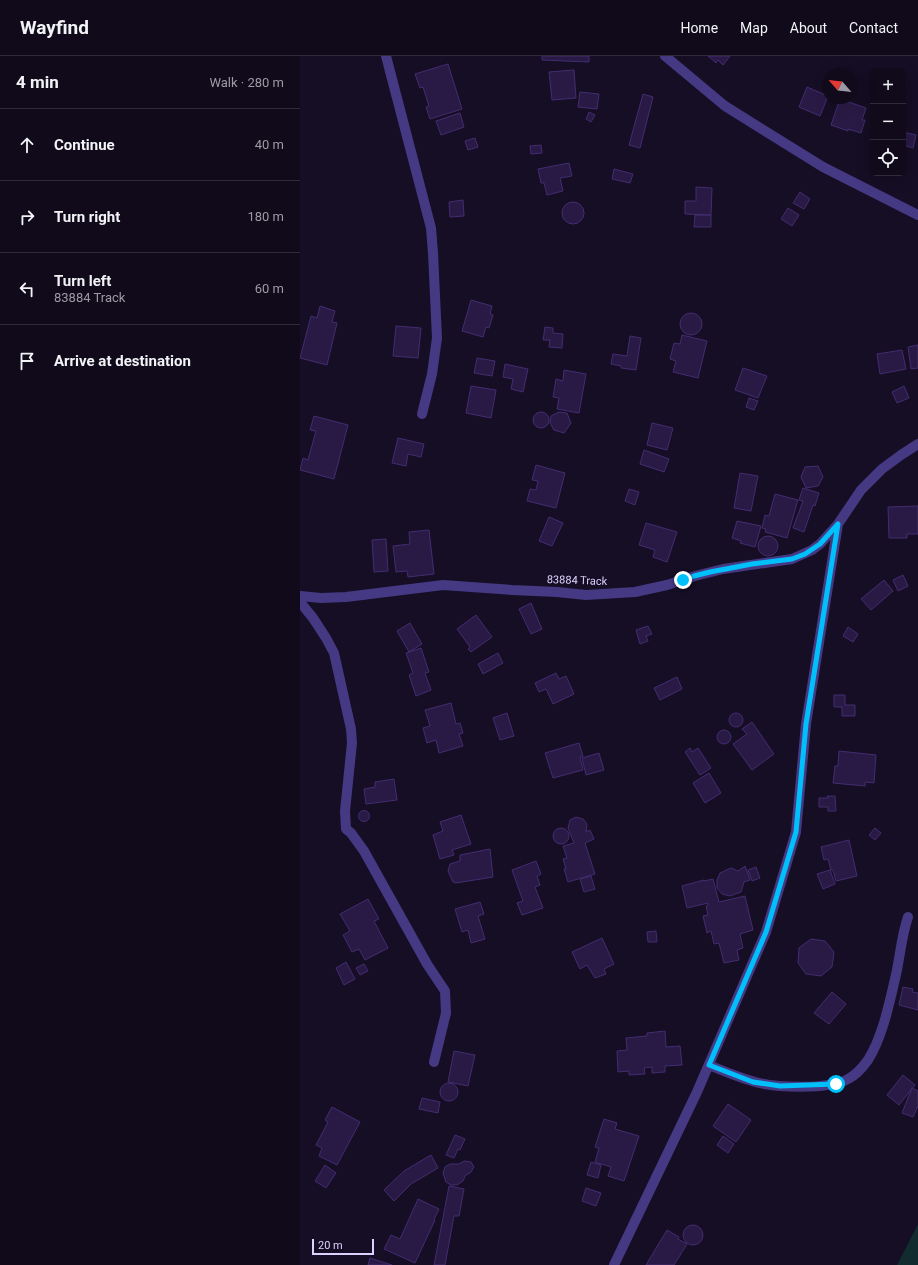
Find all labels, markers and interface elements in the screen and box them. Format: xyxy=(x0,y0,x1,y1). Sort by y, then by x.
text: Wayfind xyxy=(20,16,89,39)
text: Home xyxy=(680,20,718,36)
text: Map xyxy=(740,20,768,36)
text: About xyxy=(790,20,827,36)
text: Contact xyxy=(849,20,898,36)
north arrow xyxy=(822,68,858,104)
map controls xyxy=(870,68,906,176)
button: + xyxy=(870,68,906,104)
text: 4 min xyxy=(16,72,59,92)
text: Walk · 280 m xyxy=(209,75,284,90)
button: − xyxy=(870,104,906,140)
icon: ahead xyxy=(16,134,38,156)
text: Continue xyxy=(54,136,115,154)
text: 40 m xyxy=(255,137,284,152)
button: locate xyxy=(870,140,906,176)
icon: right xyxy=(16,206,38,228)
text: Turn right xyxy=(54,208,120,226)
text: 180 m xyxy=(247,209,284,224)
text: Turn left xyxy=(54,272,111,290)
icon: left xyxy=(16,278,38,300)
text: 60 m xyxy=(255,281,284,296)
text: 83884 Track xyxy=(54,290,125,305)
icon: arrive xyxy=(16,350,38,372)
text: Arrive at destination xyxy=(54,352,191,370)
route end xyxy=(674,571,692,589)
street label: 83884 Track xyxy=(547,573,608,588)
route start xyxy=(827,1075,845,1093)
scale bar xyxy=(312,1237,374,1256)
text: 20 m xyxy=(318,1239,343,1252)

